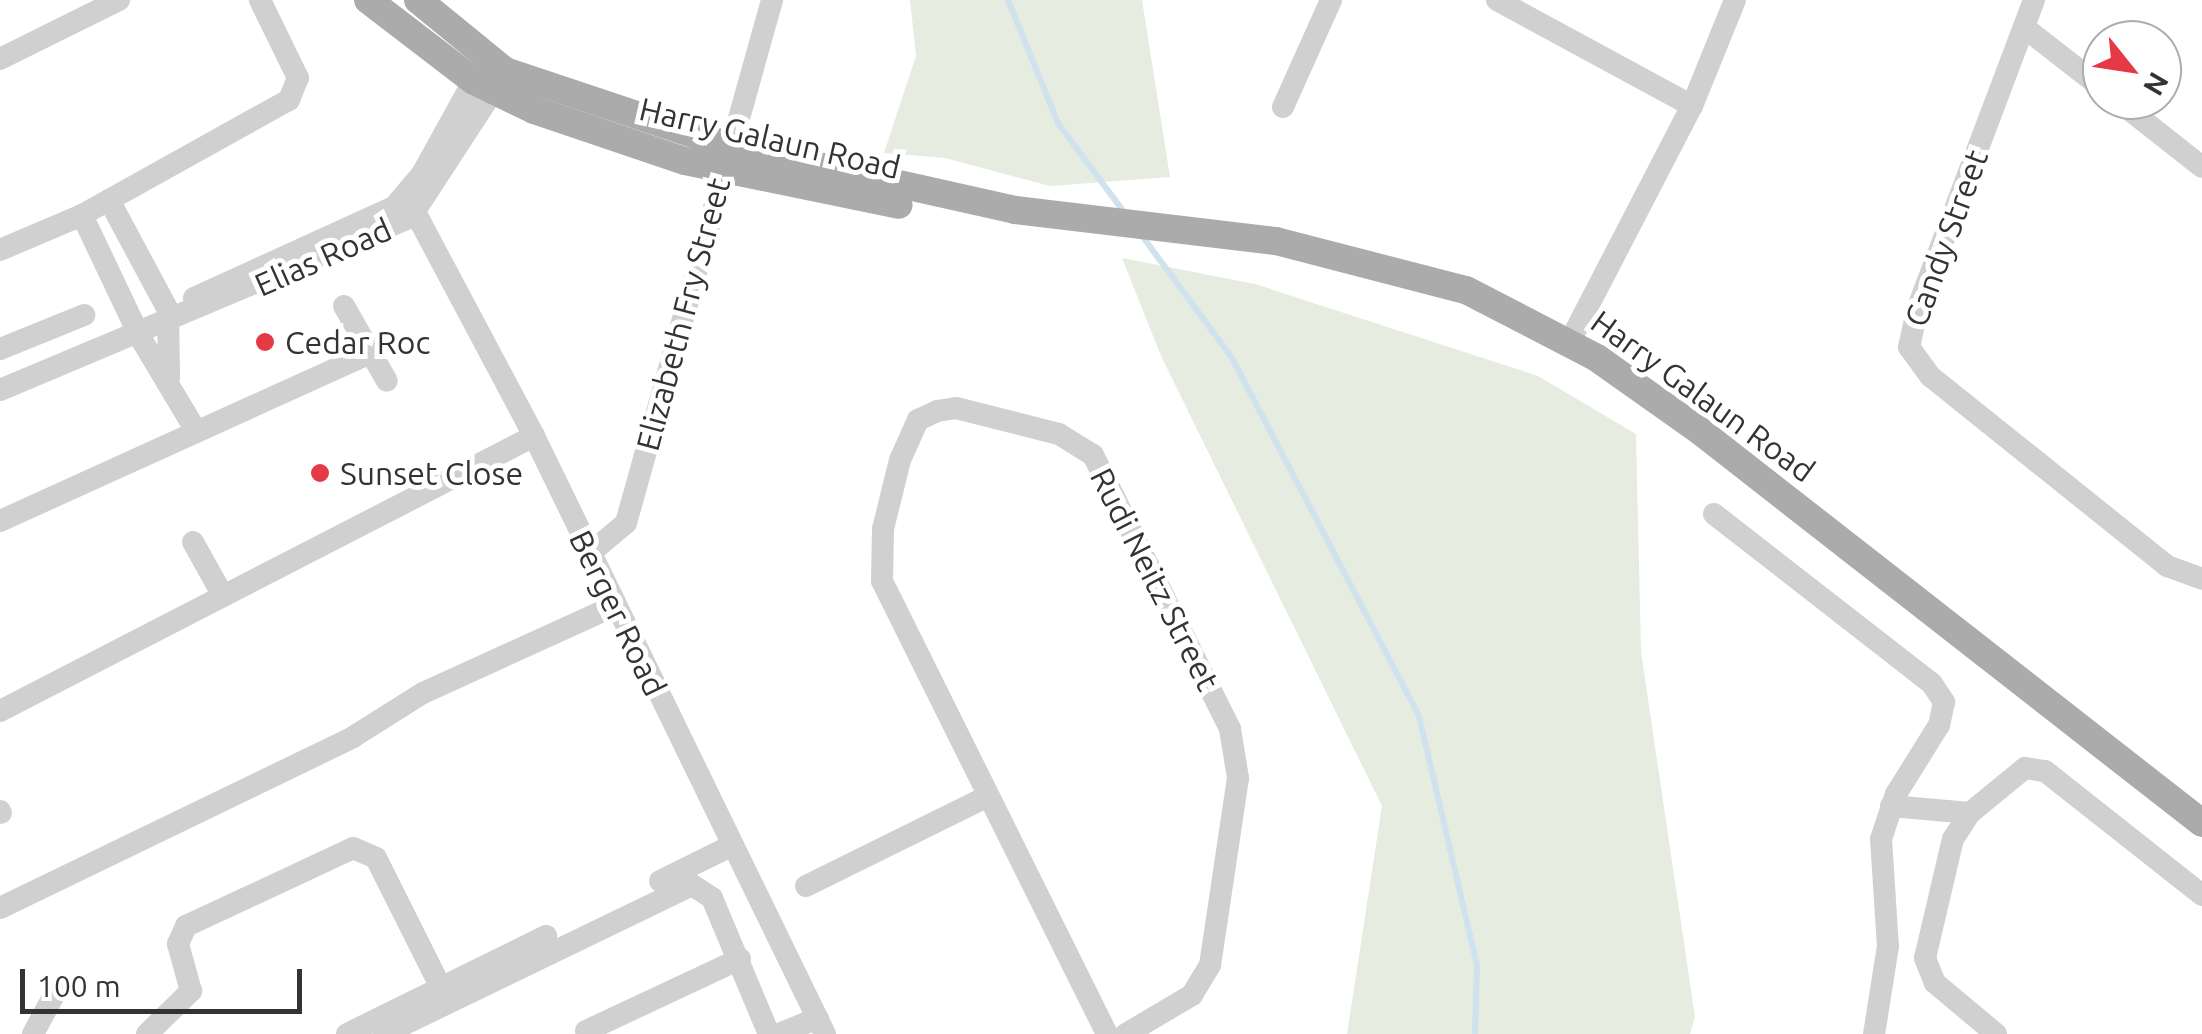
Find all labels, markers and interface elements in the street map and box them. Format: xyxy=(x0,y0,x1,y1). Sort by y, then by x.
north arrow xyxy=(2082,20,2182,120)
text: N xyxy=(2138,67,2175,101)
street label: Harry Galaun Road xyxy=(636,89,904,187)
street label: Candy Street xyxy=(1896,144,1996,332)
street label: Elizabeth Fry Street xyxy=(628,173,738,455)
street label: Elias Road xyxy=(249,210,397,304)
street label: Harry Galaun Road xyxy=(1584,302,1822,490)
place label: Cedar Roc xyxy=(285,323,430,361)
marker: Cedar Roc xyxy=(254,331,276,353)
place label: Sunset Close xyxy=(340,454,523,492)
street label: Rudi Neitz Street xyxy=(1082,461,1228,697)
marker: Sunset Close xyxy=(309,462,331,484)
street label: Berger Road xyxy=(561,524,675,702)
scale bar xyxy=(25,949,308,1011)
text: 100 m xyxy=(37,969,121,1003)

